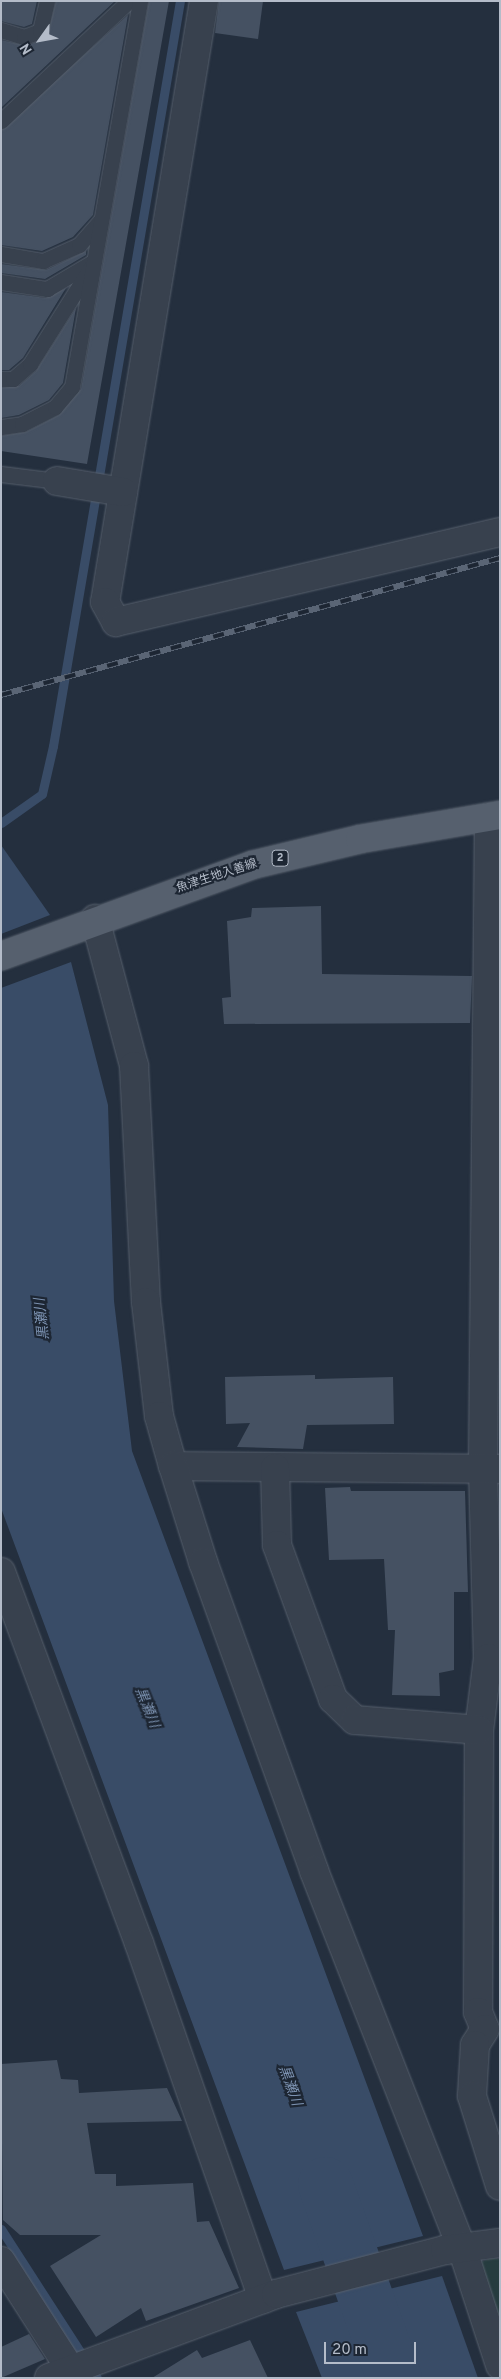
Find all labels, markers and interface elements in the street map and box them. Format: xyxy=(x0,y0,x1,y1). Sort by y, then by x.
north arrow xyxy=(15,15,65,65)
text: N xyxy=(17,39,37,57)
road number: 2 xyxy=(271,850,289,866)
street label: 魚津生地入善線 xyxy=(175,857,259,897)
water label: 黒瀬川 xyxy=(32,1297,54,1341)
water label: 黒瀬川 xyxy=(130,1685,162,1731)
water label: 黒瀬川 xyxy=(274,2063,304,2109)
scale bar xyxy=(326,2332,418,2364)
text: 20 m xyxy=(332,2341,367,2360)

